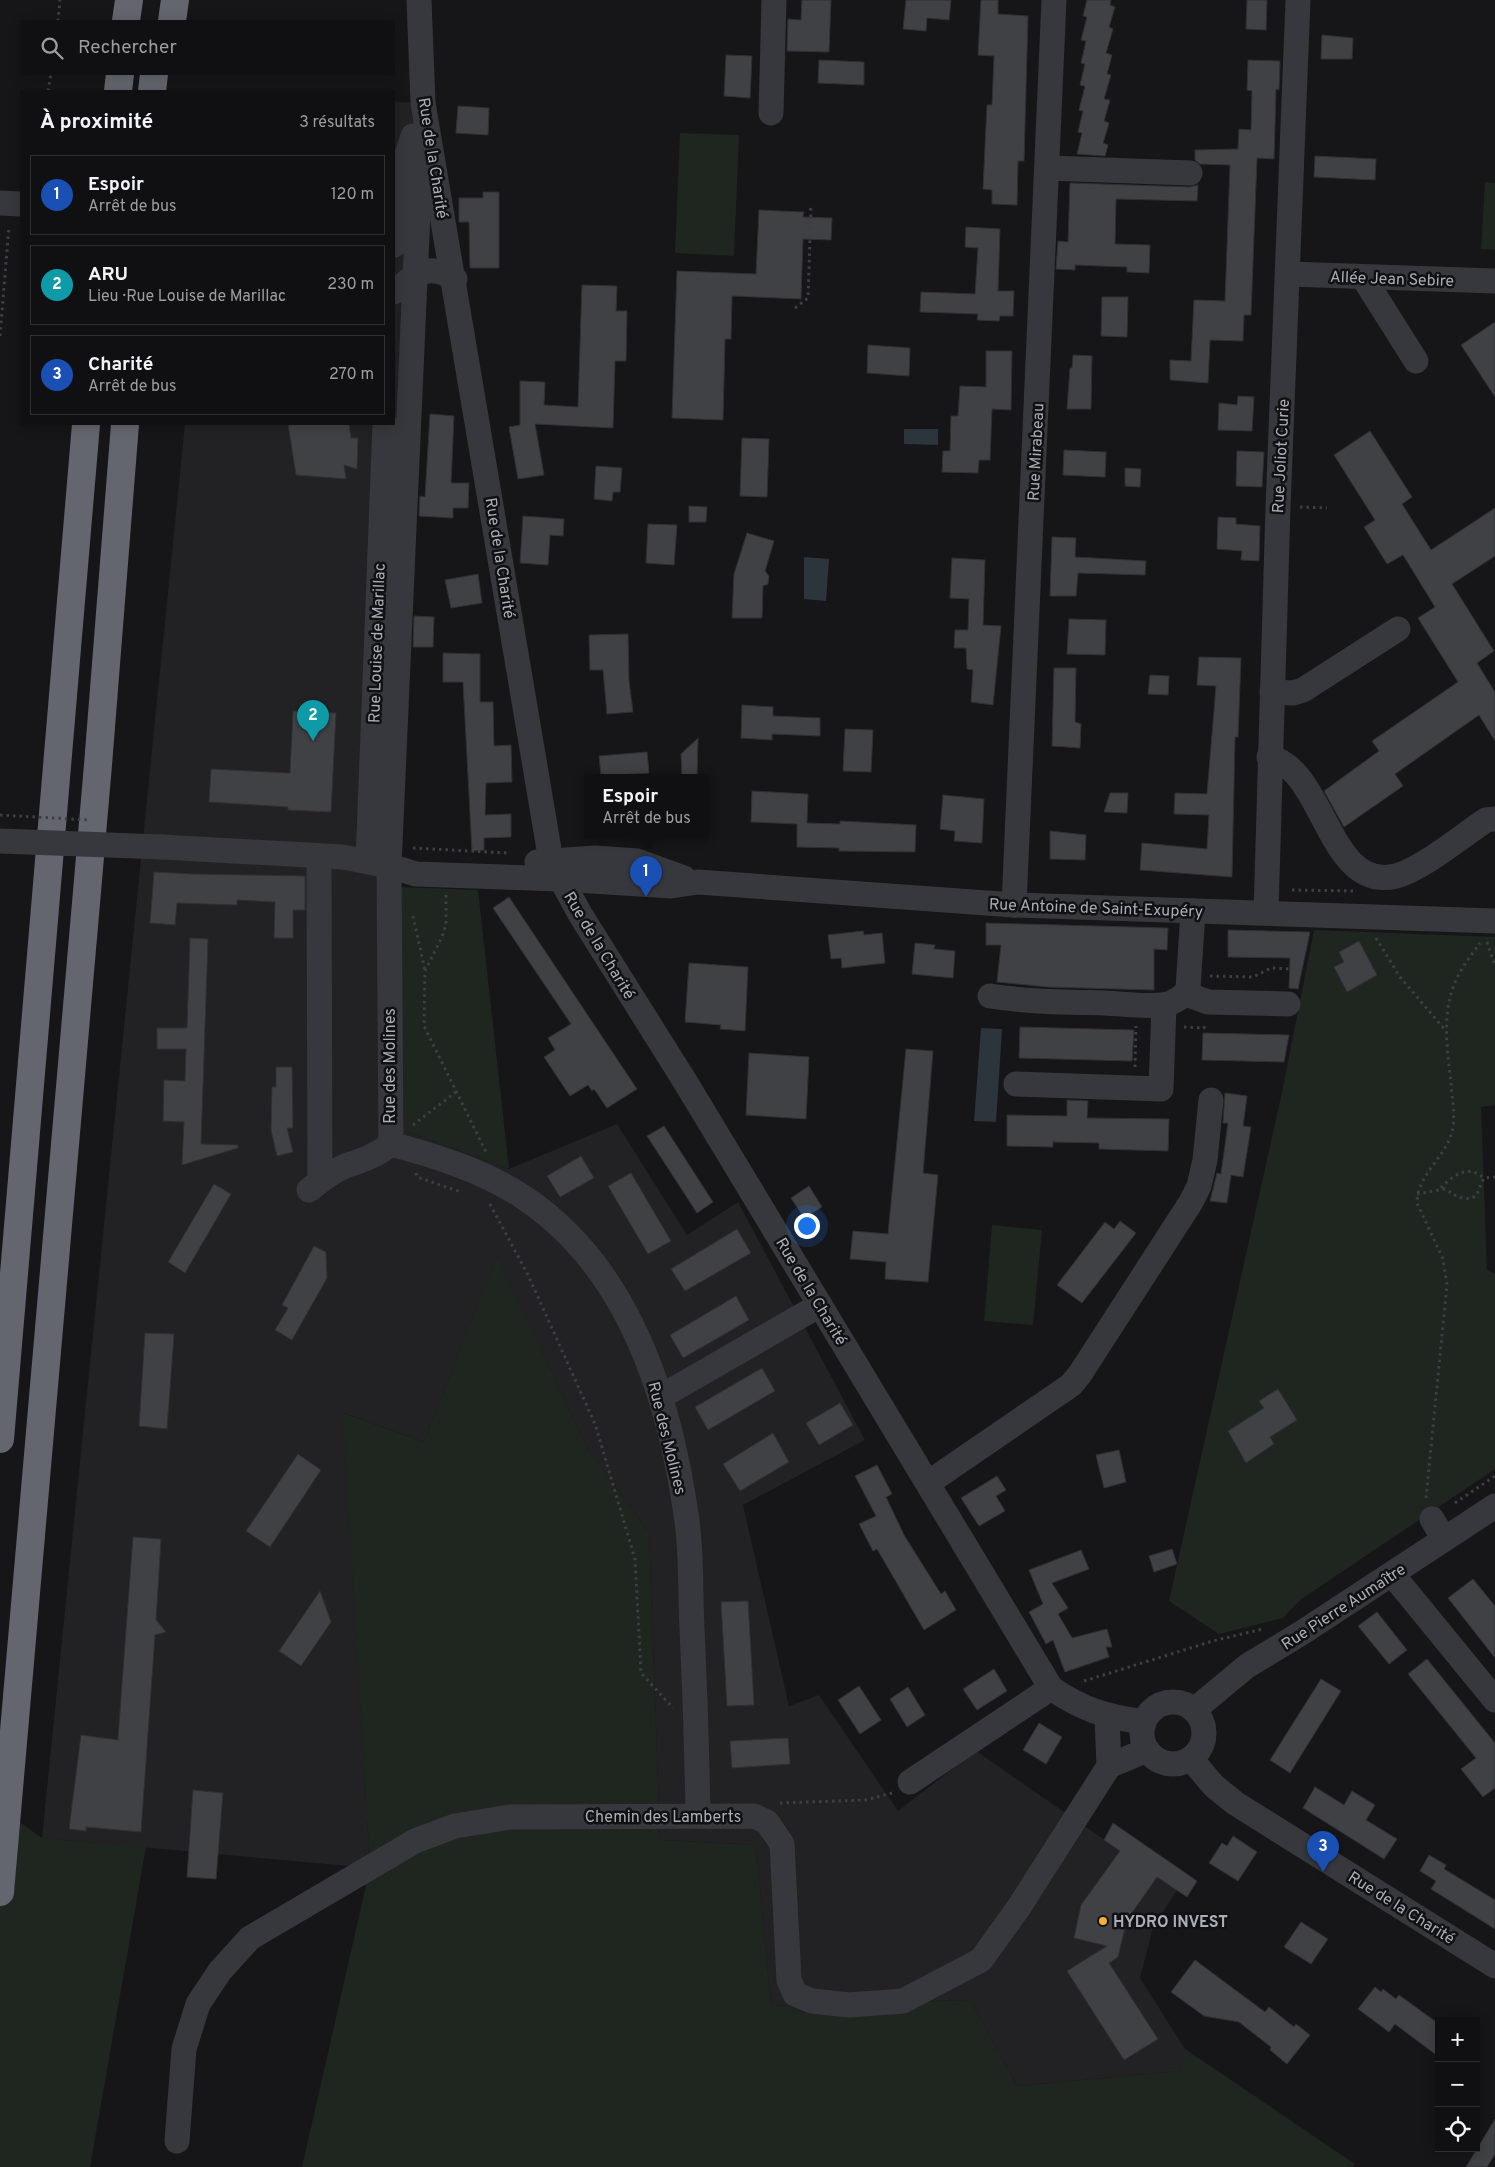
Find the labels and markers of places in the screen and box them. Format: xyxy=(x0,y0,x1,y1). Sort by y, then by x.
pin: 2 xyxy=(297,700,329,741)
pin: 1 xyxy=(630,856,662,897)
pin: 3 xyxy=(1307,1831,1339,1872)
place label: HYDRO INVEST xyxy=(1113,1913,1228,1933)
marker: HYDRO INVEST xyxy=(1097,1915,1109,1927)

